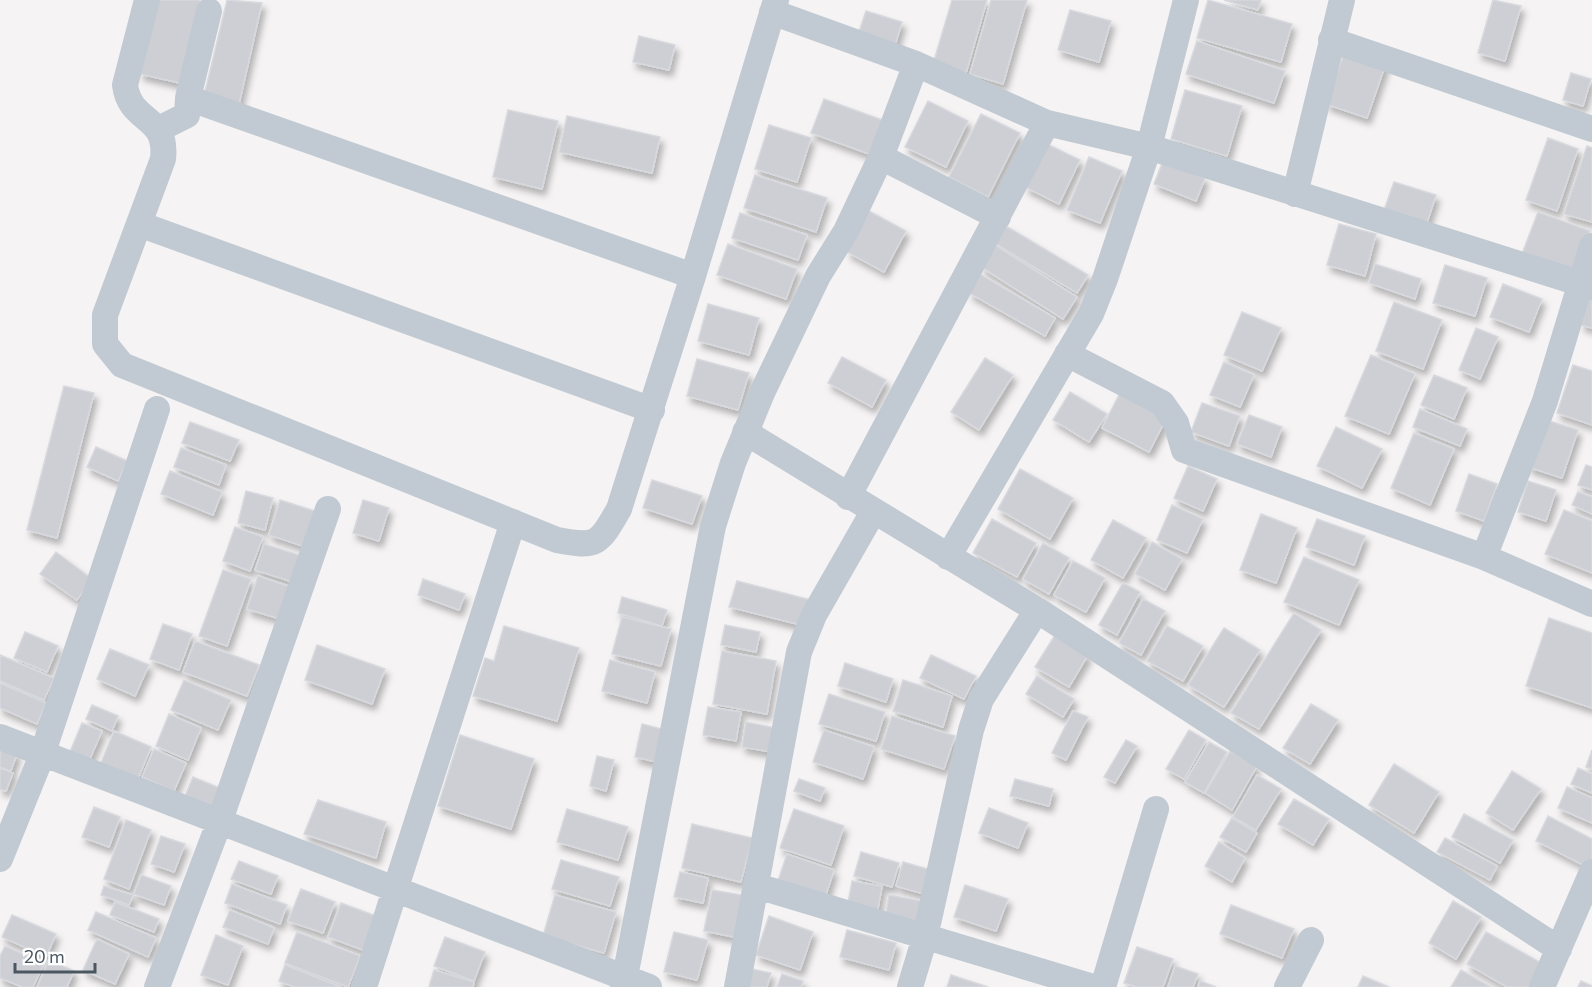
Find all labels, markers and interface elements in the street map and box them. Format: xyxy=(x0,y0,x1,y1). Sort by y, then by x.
scale bar xyxy=(15,936,94,974)
text: 20 m xyxy=(24,945,65,967)

